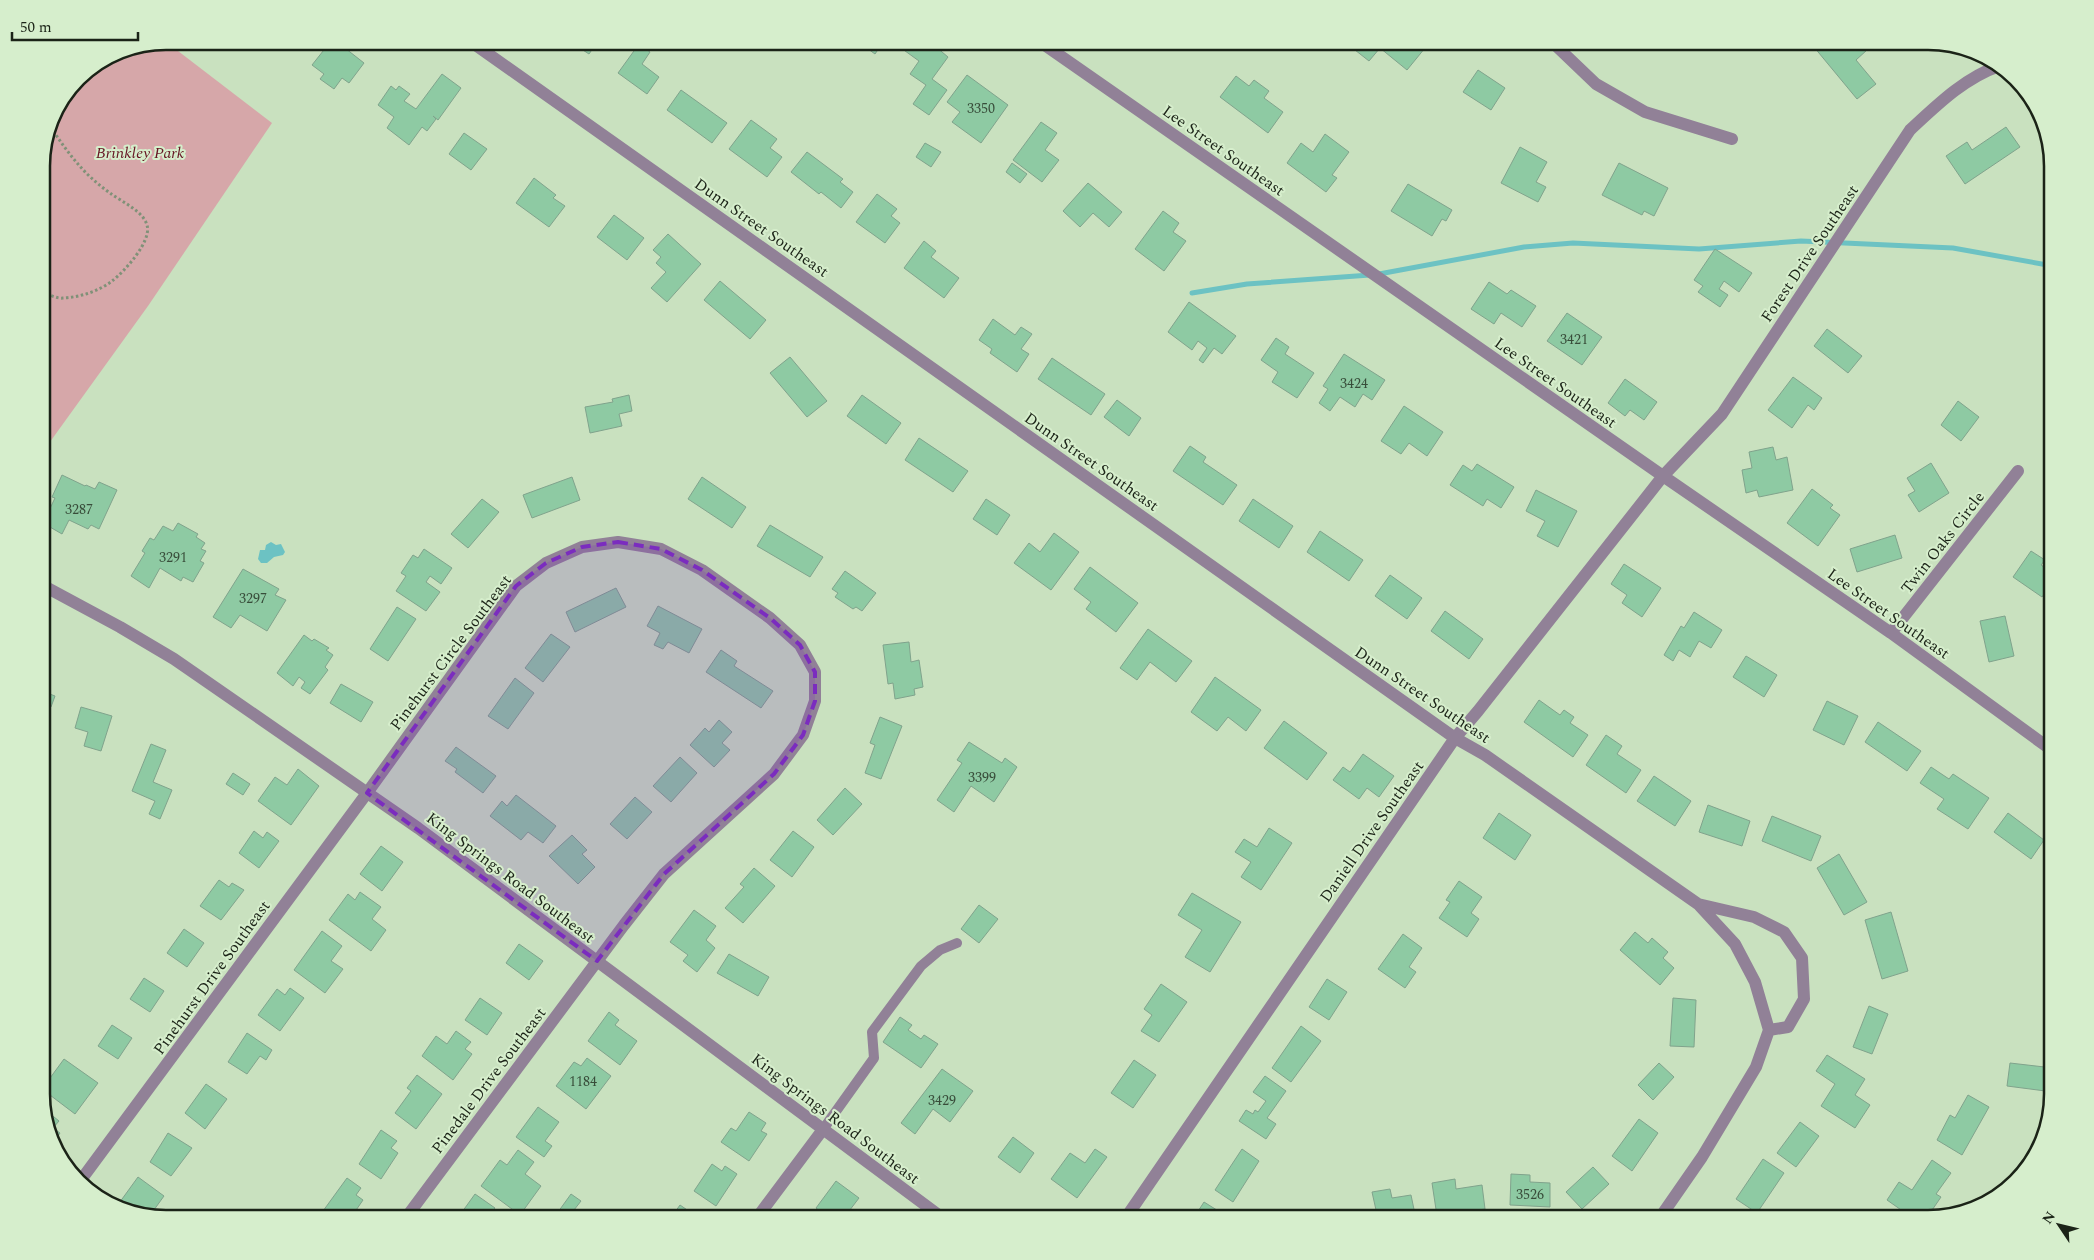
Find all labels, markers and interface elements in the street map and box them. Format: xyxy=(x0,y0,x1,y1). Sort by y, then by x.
scale bar xyxy=(12,10,139,42)
text: 50 m xyxy=(20,16,52,39)
house number: 3350 xyxy=(967,98,995,119)
street label: Lee Street Southeast xyxy=(1157,99,1290,202)
park label: Brinkley Park xyxy=(96,141,185,165)
street label: Dunn Street Southeast xyxy=(689,172,834,284)
street label: Forest Drive Southeast xyxy=(1755,180,1865,327)
house number: 3421 xyxy=(1560,329,1588,350)
street label: Lee Street Southeast xyxy=(1489,331,1622,434)
house number: 3424 xyxy=(1340,373,1368,394)
street label: Dunn Street Southeast xyxy=(1019,406,1164,518)
street label: Twin Oaks Circle xyxy=(1895,486,1991,599)
house number: 3287 xyxy=(65,499,93,520)
house number: 3291 xyxy=(159,547,187,568)
street label: Lee Street Southeast xyxy=(1822,562,1955,665)
street label: Pinehurst Circle Southeast xyxy=(384,569,518,736)
house number: 3297 xyxy=(239,588,267,609)
street label: Dunn Street Southeast xyxy=(1350,640,1496,750)
street label: Daniell Drive Southeast xyxy=(1314,755,1430,907)
house number: 3399 xyxy=(968,767,996,788)
street label: King Springs Road Southeast xyxy=(421,806,600,949)
street label: Pinehurst Drive Southeast xyxy=(147,895,276,1060)
street label: Pinedale Drive Southeast xyxy=(426,1002,552,1159)
street label: King Springs Road Southeast xyxy=(746,1047,925,1190)
house number: 1184 xyxy=(569,1071,597,1092)
house number: 3429 xyxy=(928,1090,956,1111)
house number: 3526 xyxy=(1516,1184,1544,1205)
north arrow xyxy=(2034,1200,2084,1250)
text: N xyxy=(2037,1207,2061,1229)

